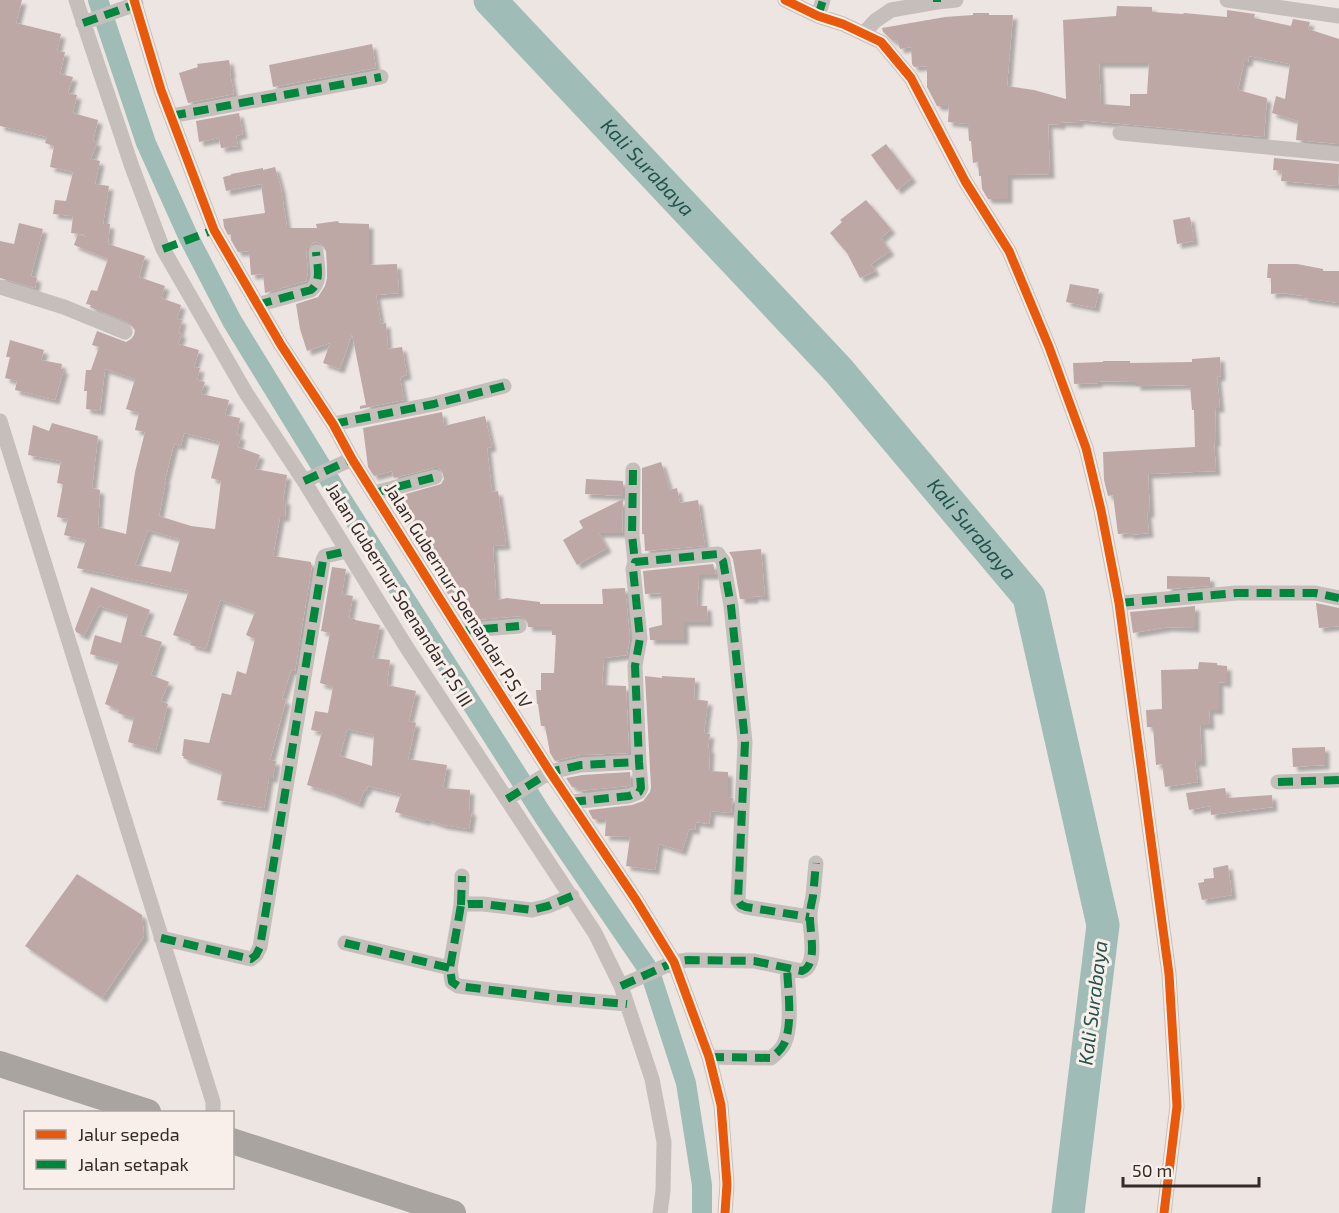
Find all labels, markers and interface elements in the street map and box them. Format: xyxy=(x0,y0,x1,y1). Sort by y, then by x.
water label: Kali Surabaya xyxy=(597,113,700,221)
water label: Kali Surabaya xyxy=(923,473,1022,584)
street label: Jalan Gubernur Soenandar P.S III xyxy=(322,479,478,710)
street label: Jalan Gubernur Soenandar P.S IV xyxy=(380,479,537,712)
water label: Kali Surabaya xyxy=(1072,939,1113,1067)
legend xyxy=(24,1111,234,1189)
text: Jalur sepeda xyxy=(78,1123,180,1145)
scale bar xyxy=(1123,1150,1260,1188)
text: Jalan setapak xyxy=(78,1153,189,1175)
text: 50 m xyxy=(1132,1159,1172,1181)

